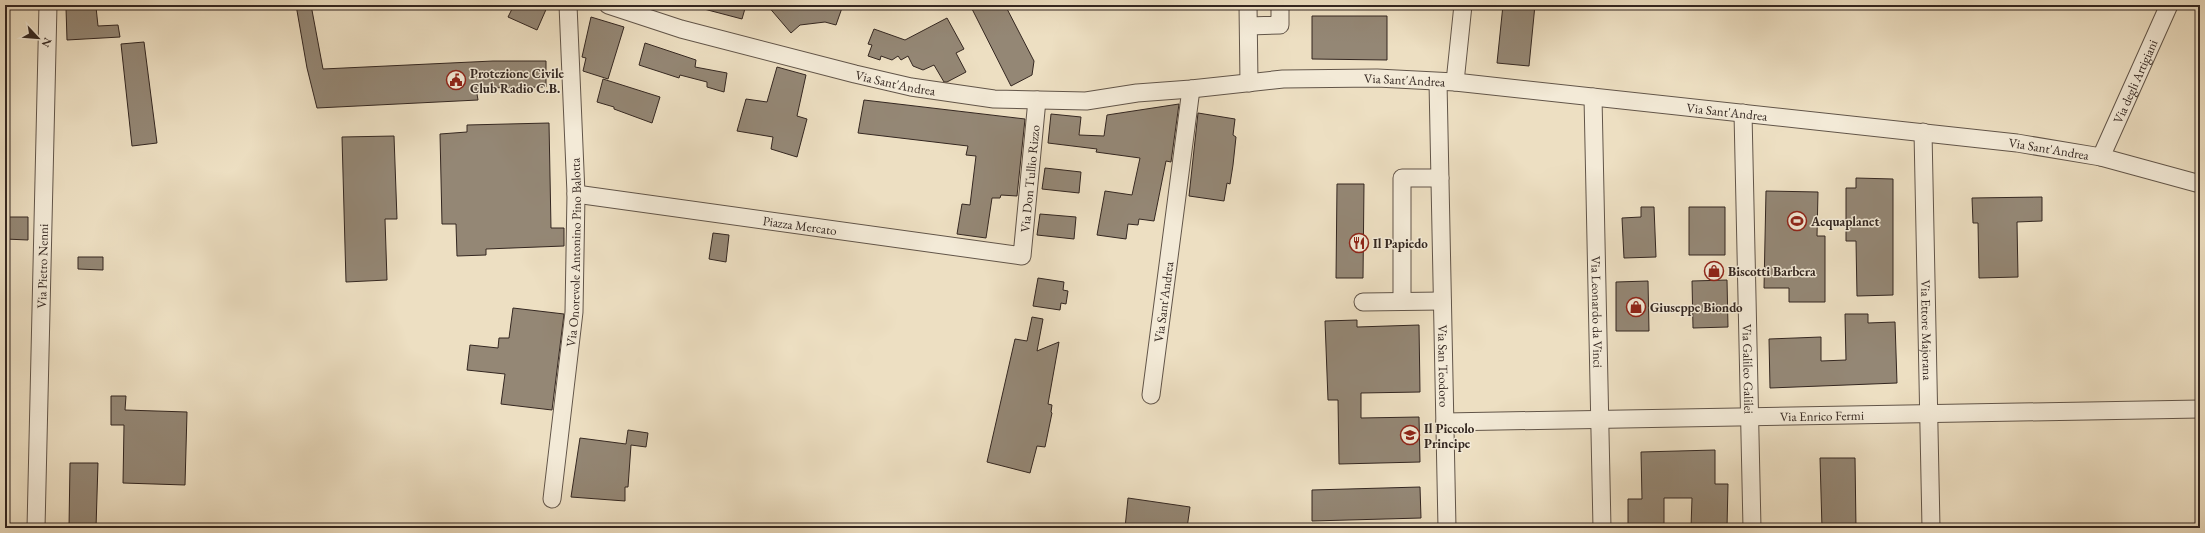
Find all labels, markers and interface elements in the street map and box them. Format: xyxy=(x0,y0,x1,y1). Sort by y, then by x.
north arrow xyxy=(18,18,58,58)
text: N xyxy=(39,35,55,50)
street label: Via degli Artigiani xyxy=(2109,37,2162,126)
place label: Protezione Civile Club Radio C.B. xyxy=(470,65,564,97)
street label: Via Sant'Andrea xyxy=(854,66,937,100)
public building icon: Protezione Civile Club Radio C.B. xyxy=(445,69,467,91)
street label: Via Sant'Andrea xyxy=(1364,70,1447,91)
street label: Via Sant'Andrea xyxy=(1686,99,1769,125)
street label: Via Don Tullio Rizzo xyxy=(1016,124,1044,233)
street label: Via Sant'Andrea xyxy=(2008,134,2091,164)
street label: Via Onorevole Antonino Pino Balotta xyxy=(562,157,585,348)
sports icon: Acquaplanet xyxy=(1786,210,1808,232)
street label: Piazza Mercato xyxy=(762,212,838,239)
place label: Acquaplanet xyxy=(1810,213,1879,230)
street label: Via Pietro Nenni xyxy=(33,224,52,309)
restaurant icon: Il Papiedo xyxy=(1348,232,1370,254)
place label: Il Papiedo xyxy=(1373,235,1428,252)
street label: Via Leonardo da Vinci xyxy=(1587,256,1607,368)
street label: Via Sant'Andrea xyxy=(1150,260,1177,343)
shop icon: Biscotti Barbera xyxy=(1703,260,1725,282)
place label: Biscotti Barbera xyxy=(1728,263,1816,280)
street label: Via Ettore Majorana xyxy=(1917,279,1936,381)
shop icon: Giuseppe Biondo xyxy=(1625,296,1647,318)
place label: Giuseppe Biondo xyxy=(1650,299,1743,316)
street label: Via San Teodoro xyxy=(1434,324,1453,407)
street label: Via Galileo Galilei xyxy=(1739,324,1758,414)
street label: Via Enrico Fermi xyxy=(1780,407,1864,425)
place label: Il Piccolo Principe xyxy=(1424,420,1475,452)
school or university icon: Il Piccolo Principe xyxy=(1399,424,1421,446)

